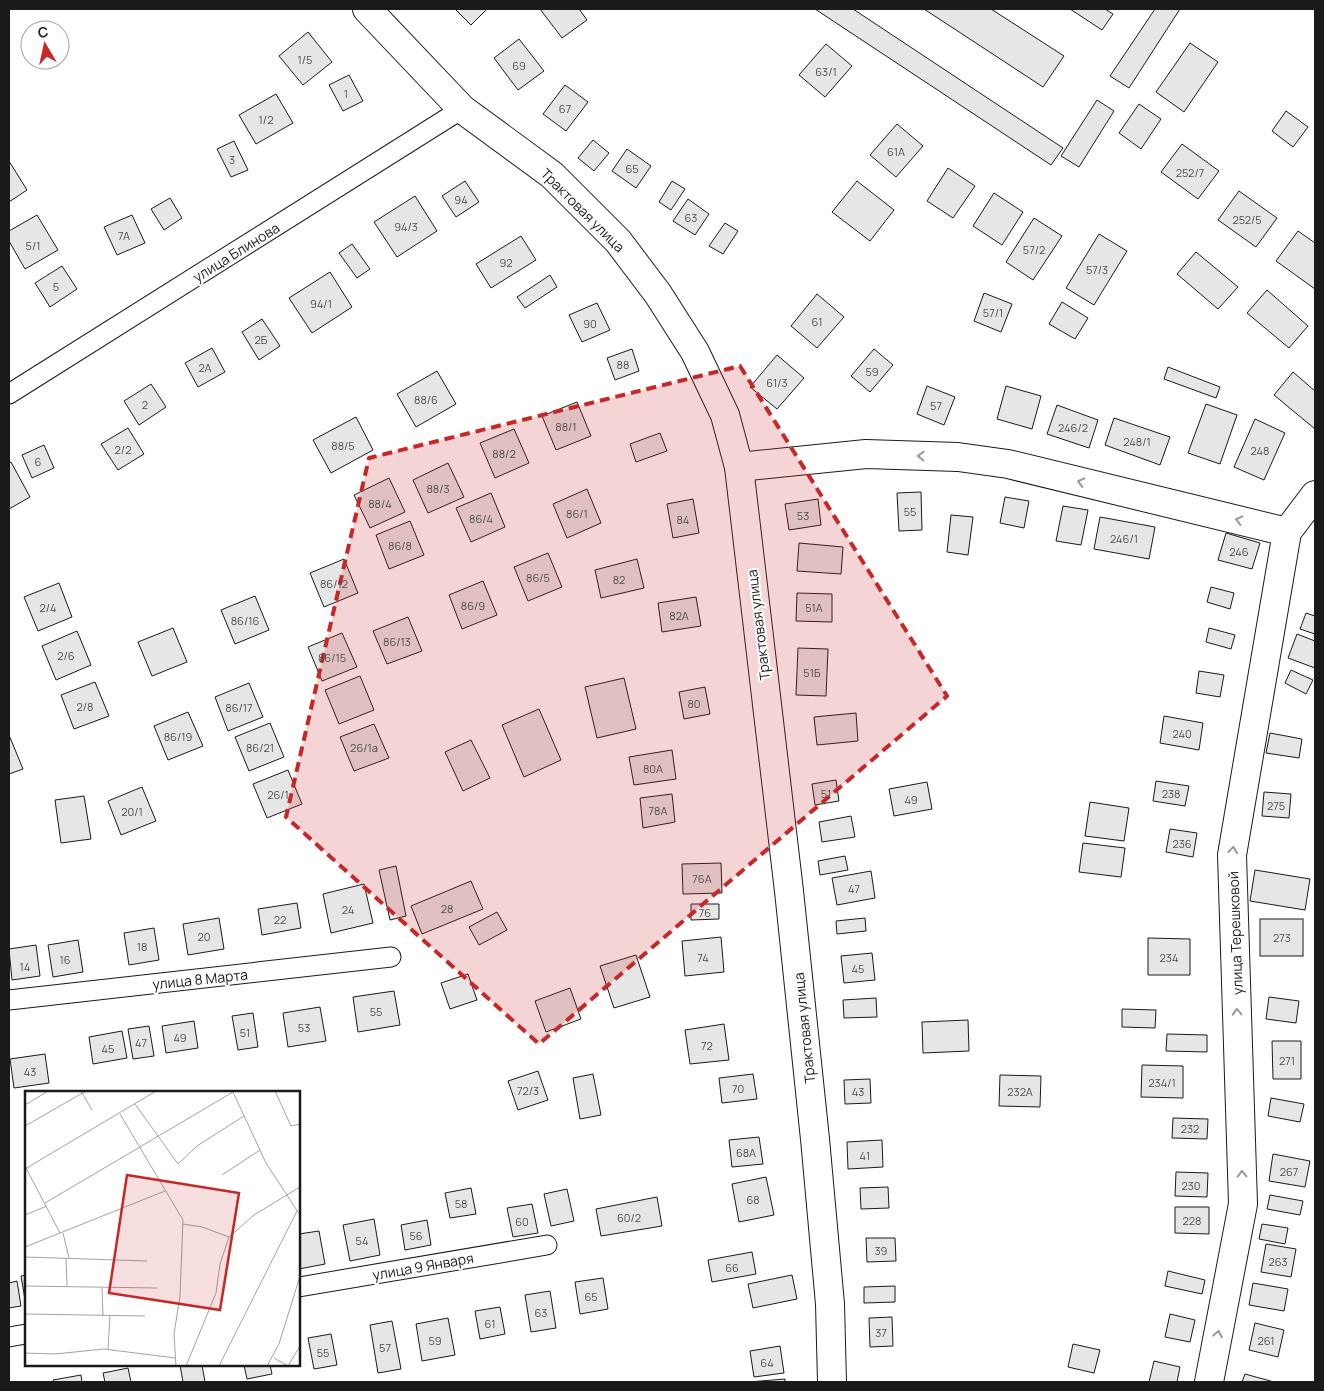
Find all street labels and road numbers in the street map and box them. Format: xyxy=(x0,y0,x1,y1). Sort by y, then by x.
street label: Трактовая улица xyxy=(537,164,629,256)
street label: улица Блинова xyxy=(189,218,283,286)
street label: Трактовая улица xyxy=(742,569,774,681)
street label: улица Терешковой xyxy=(1223,871,1247,995)
street label: улица 8 Марта xyxy=(151,965,249,993)
street label: Трактовая улица xyxy=(789,972,819,1084)
street label: улица 9 Января xyxy=(371,1248,475,1284)

